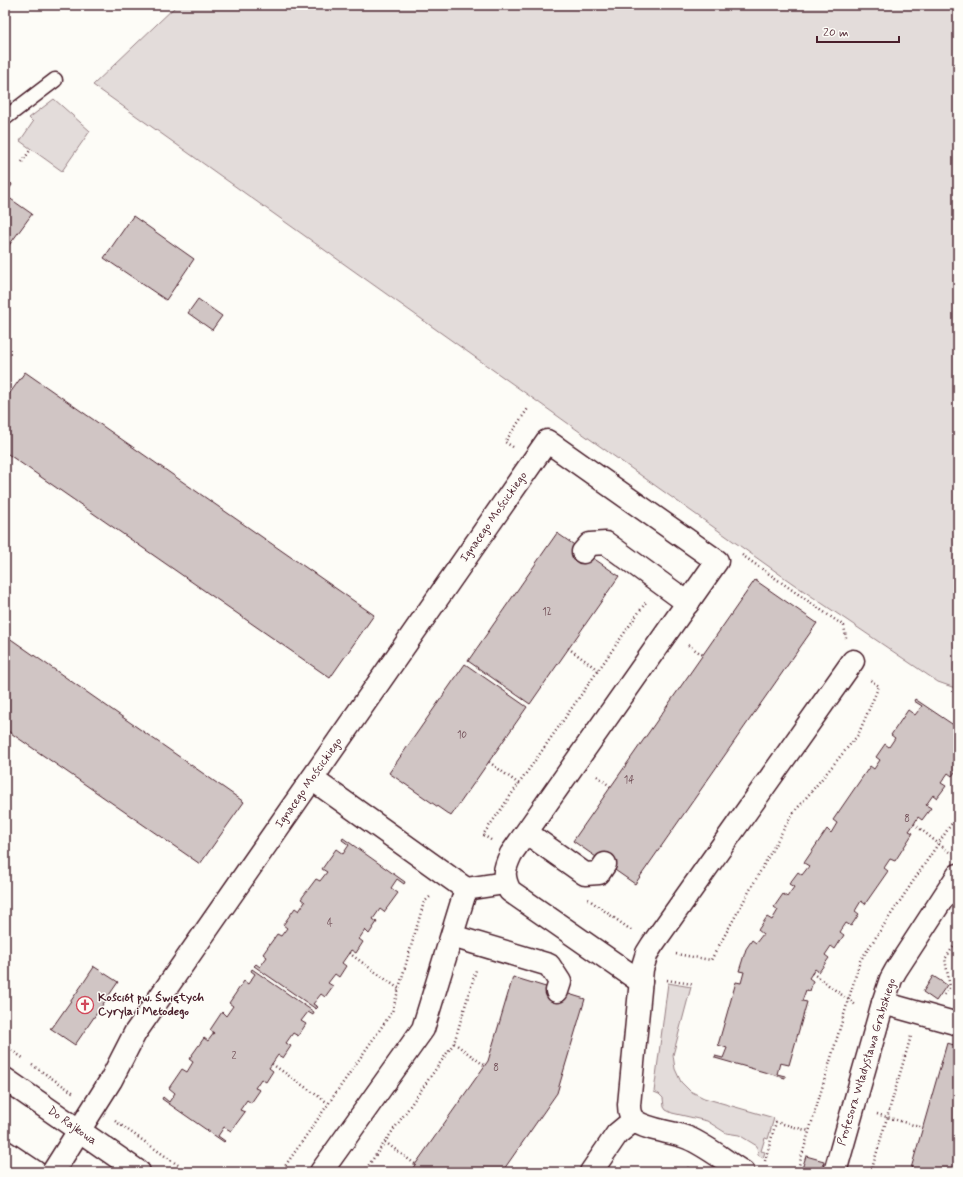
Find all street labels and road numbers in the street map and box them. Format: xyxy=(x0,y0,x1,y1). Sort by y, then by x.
street label: Ignacego Mościckiego xyxy=(457,469,531,565)
street label: Ignacego Mościckiego xyxy=(272,735,346,831)
street label: Profesora Władysława Grabskiego xyxy=(834,976,900,1148)
street label: Do Rajkowa xyxy=(44,1103,100,1149)

